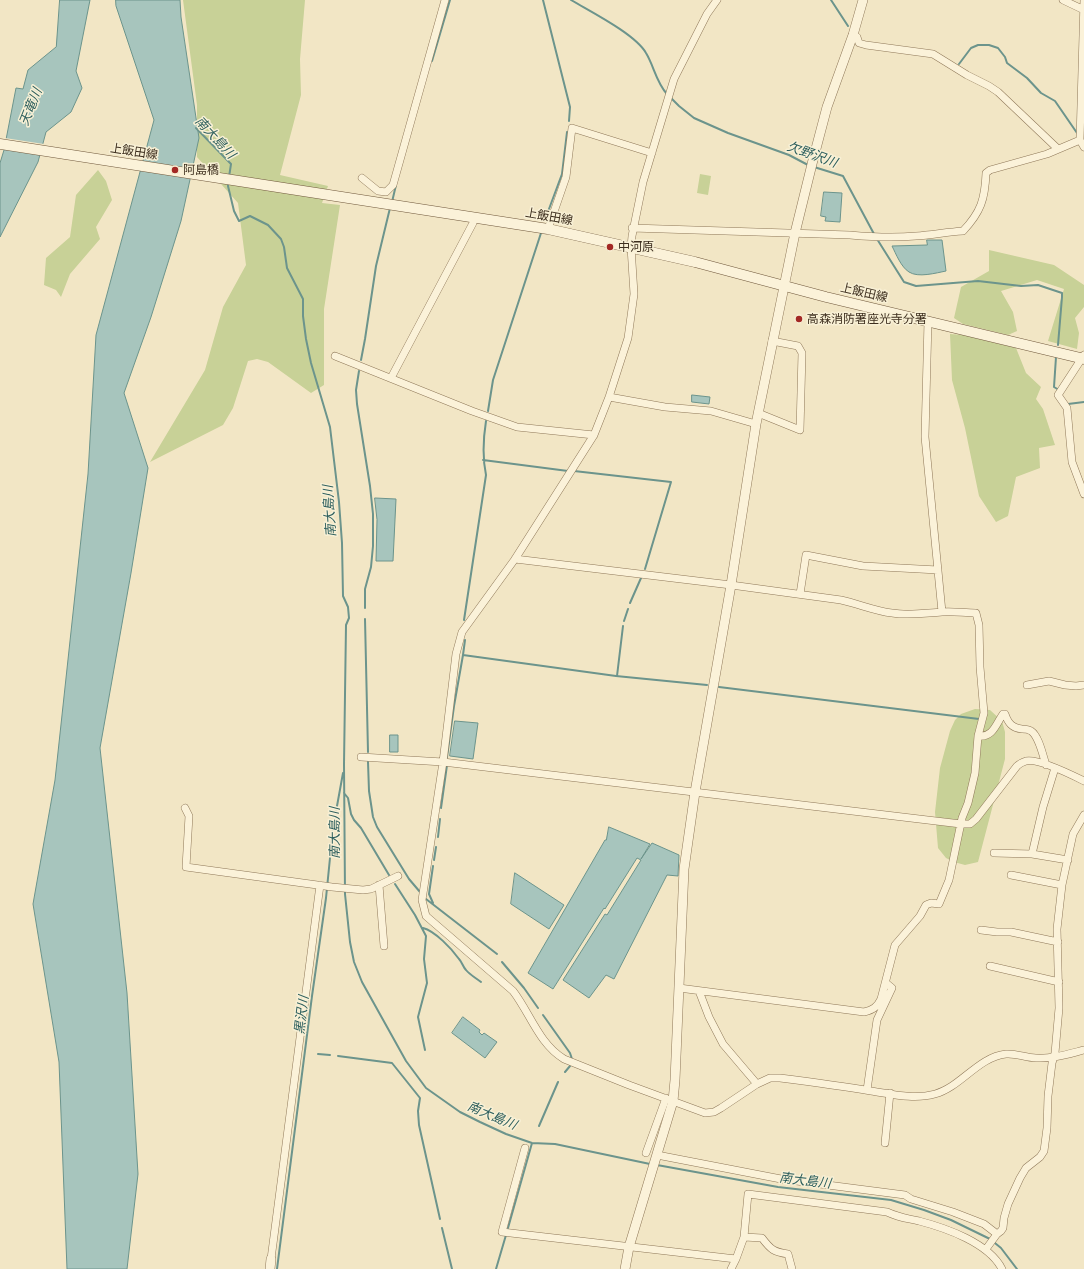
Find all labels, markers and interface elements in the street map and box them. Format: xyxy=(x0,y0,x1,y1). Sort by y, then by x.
water label: 天竜川 xyxy=(16,86,46,128)
water label: 南大島川 xyxy=(192,114,238,162)
water label: 欠野沢川 xyxy=(785,139,839,171)
street label: 上飯田線 xyxy=(109,141,159,163)
place label: 阿島橋 xyxy=(183,163,219,177)
marker: 阿島橋 xyxy=(170,165,180,175)
street label: 上飯田線 xyxy=(524,206,574,228)
place label: 中河原 xyxy=(618,240,654,254)
marker: 中河原 xyxy=(605,242,615,252)
street label: 上飯田線 xyxy=(839,281,889,305)
place label: 高森消防署座光寺分署 xyxy=(807,312,927,326)
marker: 高森消防署座光寺分署 xyxy=(794,314,804,324)
water label: 南大島川 xyxy=(320,485,340,537)
water label: 南大島川 xyxy=(327,807,343,859)
water label: 黒沢川 xyxy=(292,995,312,1035)
water label: 南大島川 xyxy=(465,1099,519,1133)
water label: 南大島川 xyxy=(778,1170,832,1192)

